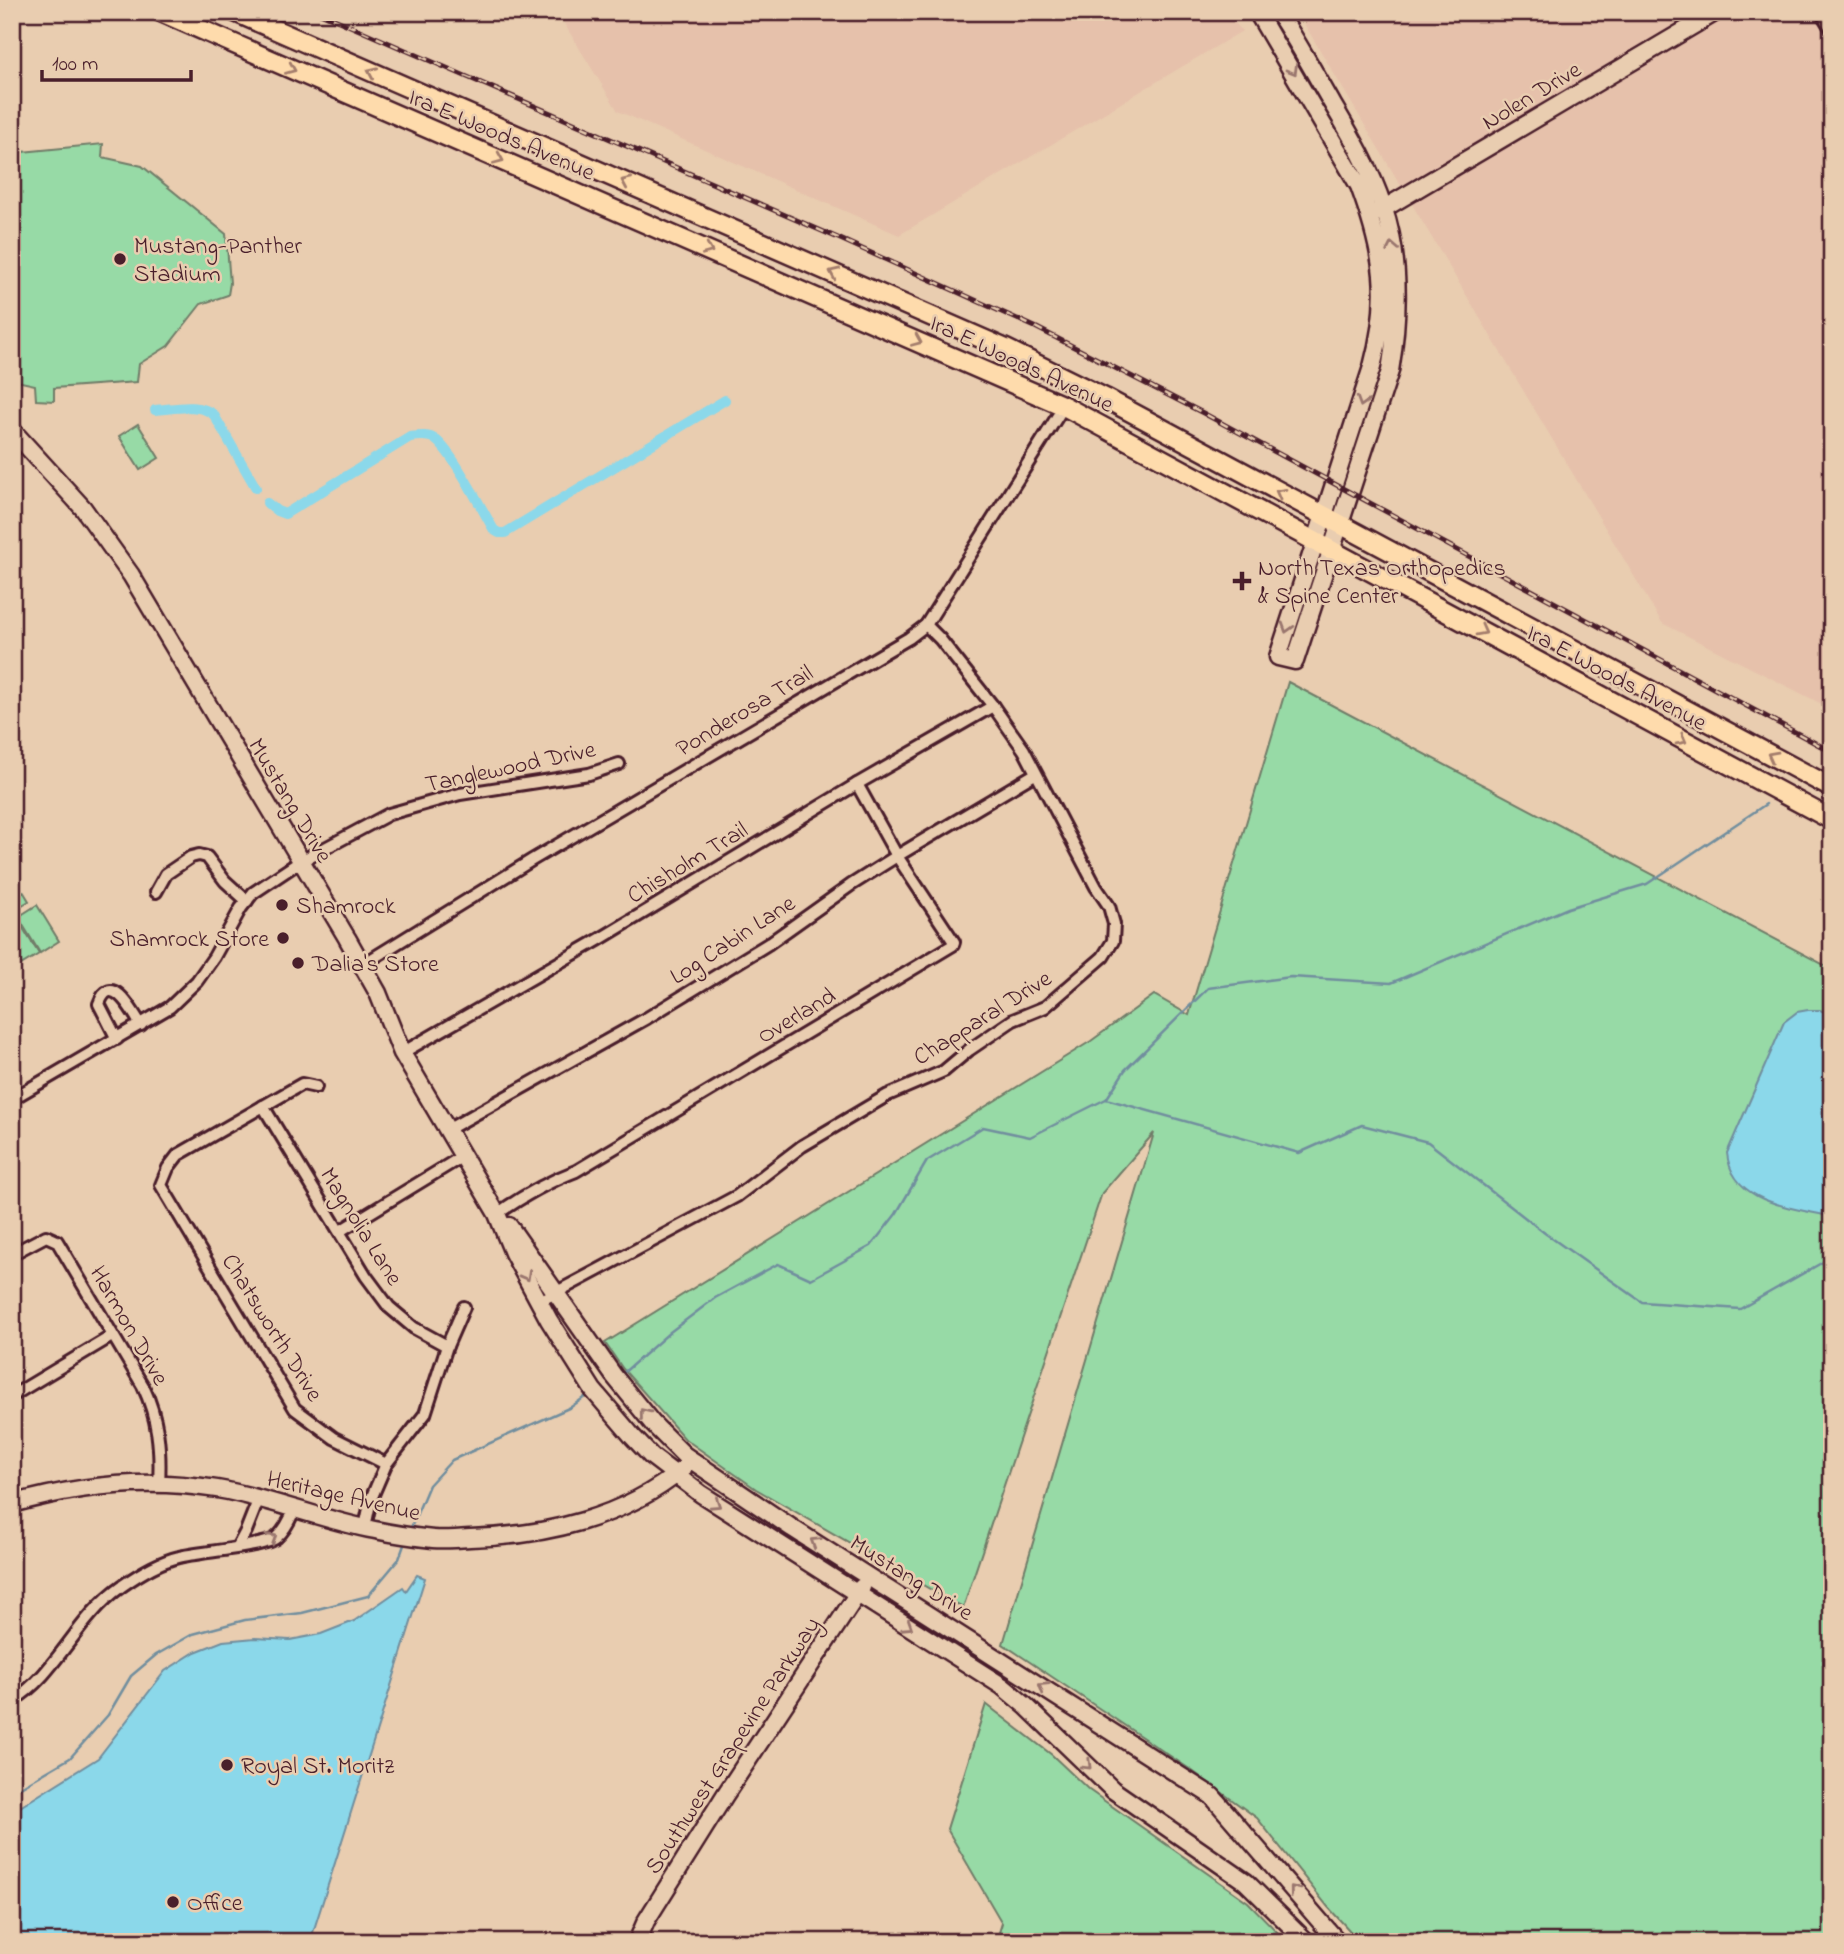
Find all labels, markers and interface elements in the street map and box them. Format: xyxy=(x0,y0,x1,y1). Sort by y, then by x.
scale bar xyxy=(42,38,191,82)
text: 100 m xyxy=(52,50,98,80)
street label: Nolen Drive xyxy=(1476,54,1589,141)
one-way arrow xyxy=(284,61,296,75)
one-way arrow xyxy=(1285,63,1298,76)
one-way arrow xyxy=(367,66,379,80)
street label: Ira E Woods Avenue xyxy=(402,81,600,192)
one-way arrow xyxy=(493,151,505,165)
one-way arrow xyxy=(621,177,633,191)
place label: Mustang-Panther Stadium xyxy=(134,230,303,293)
one-way arrow xyxy=(1385,241,1400,253)
one-way arrow xyxy=(701,242,713,256)
marker: Mustang-Panther Stadium xyxy=(112,251,128,267)
one-way arrow xyxy=(829,267,842,281)
street label: Ira E Woods Avenue xyxy=(923,307,1119,423)
one-way arrow xyxy=(910,333,922,347)
one-way arrow xyxy=(1356,395,1371,407)
one-way arrow xyxy=(1274,488,1287,501)
place label: North Texas Orthopedics & Spine Center xyxy=(1258,552,1506,615)
marker: North Texas Orthopedics & Spine Center xyxy=(1232,571,1252,591)
street label: Ira E Woods Avenue xyxy=(1519,617,1712,742)
one-way arrow xyxy=(1280,622,1295,634)
one-way arrow xyxy=(1475,623,1487,637)
street label: Ponderosa Trail xyxy=(670,657,821,767)
one-way arrow xyxy=(1675,731,1687,745)
street label: Mustang Drive xyxy=(238,732,340,871)
street label: Tanglewood Drive xyxy=(422,733,599,804)
one-way arrow xyxy=(1766,751,1779,764)
street label: Chisholm Trail xyxy=(621,814,755,914)
street label: Log Cabin Lane xyxy=(664,887,803,995)
place label: Shamrock xyxy=(296,890,396,925)
marker: Shamrock xyxy=(274,897,290,913)
place label: Shamrock Store xyxy=(109,923,269,958)
marker: Shamrock Store xyxy=(275,930,291,946)
place label: Dalia's Store xyxy=(311,948,439,983)
marker: Dalia's Store xyxy=(290,955,306,971)
street label: Chapparal Drive xyxy=(907,963,1059,1076)
street label: Overland xyxy=(751,980,844,1054)
street label: Magnolia Lane xyxy=(310,1161,410,1293)
street label: Chatsworth Drive xyxy=(211,1247,331,1409)
street label: Harmon Drive xyxy=(79,1260,176,1393)
one-way arrow xyxy=(518,1269,531,1281)
one-way arrow xyxy=(640,1409,653,1421)
street label: Heritage Avenue xyxy=(263,1463,424,1532)
one-way arrow xyxy=(708,1496,721,1508)
street label: Mustang Drive xyxy=(842,1527,980,1631)
one-way arrow xyxy=(264,1533,277,1546)
one-way arrow xyxy=(810,1538,823,1551)
street label: Southwest Grapevine Parkway xyxy=(638,1611,831,1883)
one-way arrow xyxy=(900,1618,913,1630)
one-way arrow xyxy=(1038,1682,1051,1695)
place label: Royal St. Moritz xyxy=(241,1750,395,1786)
marker: Royal St. Moritz xyxy=(219,1757,235,1773)
one-way arrow xyxy=(1079,1757,1092,1770)
one-way arrow xyxy=(1290,1885,1302,1898)
place label: Office xyxy=(187,1887,243,1922)
marker: Office xyxy=(165,1894,181,1910)

